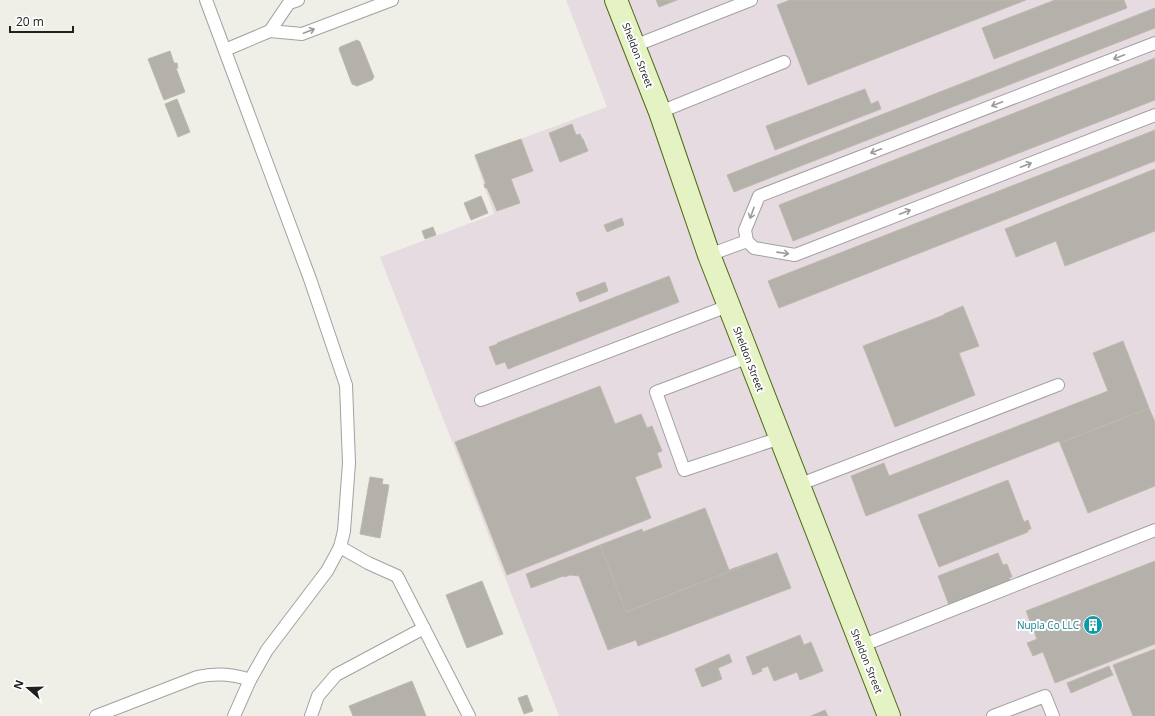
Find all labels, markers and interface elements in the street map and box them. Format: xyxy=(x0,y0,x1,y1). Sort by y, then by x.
scale bar xyxy=(10,8,73,34)
text: 20 m xyxy=(16,13,44,30)
street label: Sheldon Street xyxy=(619,20,657,90)
one-way arrow xyxy=(302,27,314,35)
one-way arrow xyxy=(1113,54,1125,62)
one-way arrow xyxy=(992,100,1004,108)
one-way arrow xyxy=(870,147,882,155)
one-way arrow xyxy=(1019,161,1031,169)
one-way arrow xyxy=(747,206,755,218)
one-way arrow xyxy=(898,208,910,216)
one-way arrow xyxy=(776,249,789,257)
street label: Sheldon Street xyxy=(730,324,768,394)
building icon: Nupla Co LLC xyxy=(1082,614,1104,636)
place label: Nupla Co LLC xyxy=(1017,618,1079,632)
street label: Sheldon Street xyxy=(848,627,886,696)
north arrow xyxy=(8,668,48,708)
text: N xyxy=(10,678,27,691)

